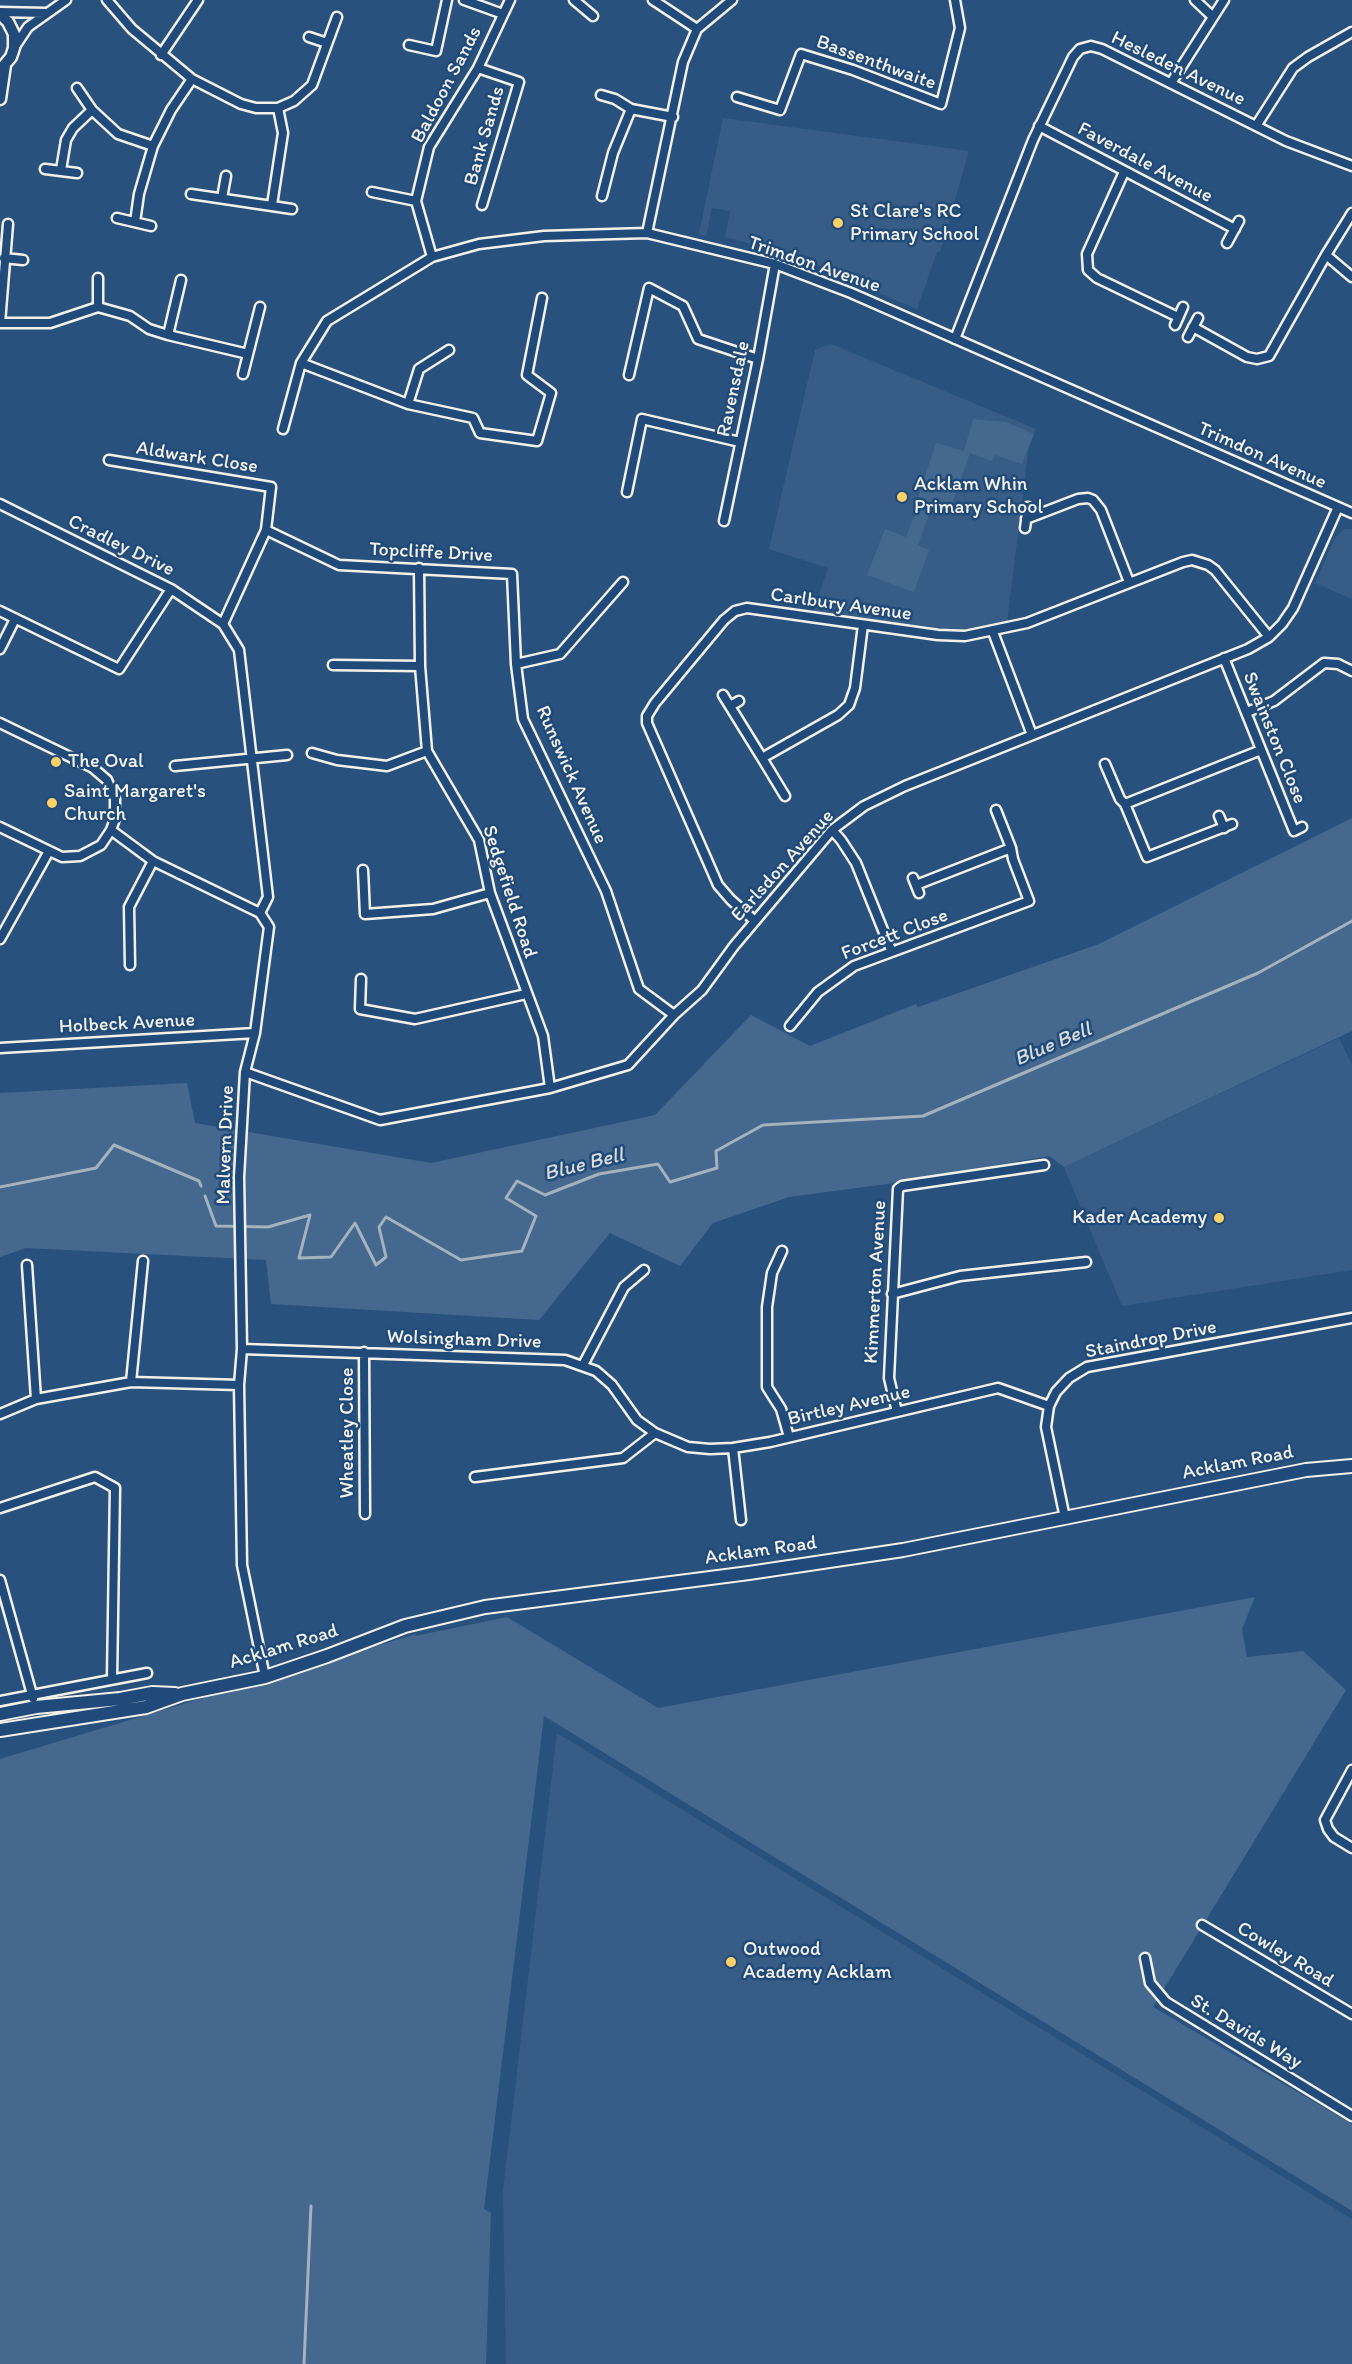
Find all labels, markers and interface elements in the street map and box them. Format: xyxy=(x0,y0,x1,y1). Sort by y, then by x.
street label: Baldoon Sands xyxy=(406,23,488,147)
street label: Hesleden Avenue xyxy=(1107,26,1249,112)
street label: Bassenthwaite xyxy=(813,30,939,96)
street label: Bank Sands xyxy=(459,84,511,188)
street label: Faverdale Avenue xyxy=(1073,117,1217,209)
place label: St Clare's RC Primary School xyxy=(850,200,979,247)
marker: St Clare's RC Primary School xyxy=(831,216,845,230)
street label: Trimdon Avenue xyxy=(745,231,883,299)
street label: Ravensdale xyxy=(712,339,756,439)
street label: Trimdon Avenue xyxy=(1194,417,1330,495)
street label: Aldwark Close xyxy=(134,437,260,479)
place label: Acklam Whin Primary School xyxy=(914,473,1043,520)
marker: Acklam Whin Primary School xyxy=(895,490,909,504)
street label: Cradley Drive xyxy=(64,510,178,582)
street label: Topcliffe Drive xyxy=(369,538,493,568)
street label: Carlbury Avenue xyxy=(769,583,913,627)
street label: Swainston Close xyxy=(1237,669,1311,807)
street label: Runswick Avenue xyxy=(530,702,612,848)
place label: The Oval xyxy=(68,750,144,774)
marker: The Oval xyxy=(49,755,63,769)
place label: Saint Margaret's Church xyxy=(64,780,206,827)
marker: Saint Margaret's Church xyxy=(45,796,59,810)
street label: Earlsdon Avenue xyxy=(726,805,840,927)
street label: Sedgefield Road xyxy=(476,823,542,961)
street label: Forcett Close xyxy=(838,904,952,966)
street label: Holbeck Avenue xyxy=(58,1008,196,1040)
water label: Blue Bell xyxy=(1011,1018,1095,1072)
street label: Malvern Drive xyxy=(212,1085,240,1205)
water label: Blue Bell xyxy=(542,1143,626,1187)
street label: Kimmerton Avenue xyxy=(860,1200,892,1364)
place label: Kader Academy xyxy=(1072,1206,1207,1230)
marker: Kader Academy xyxy=(1212,1211,1226,1225)
street label: Staindrop Drive xyxy=(1083,1315,1219,1365)
street label: Wolsingham Drive xyxy=(386,1325,542,1355)
street label: Wheatley Close xyxy=(336,1367,360,1499)
street label: Birtley Avenue xyxy=(785,1380,913,1432)
street label: Acklam Road xyxy=(1180,1440,1296,1486)
street label: Acklam Road xyxy=(703,1531,819,1571)
street label: Acklam Road xyxy=(227,1619,341,1675)
street label: Cowley Road xyxy=(1232,1917,1338,1993)
place label: Outwood Academy Acklam xyxy=(743,1938,892,1985)
marker: Outwood Academy Acklam xyxy=(724,1955,738,1969)
street label: St. Davids Way xyxy=(1186,1989,1306,2075)

